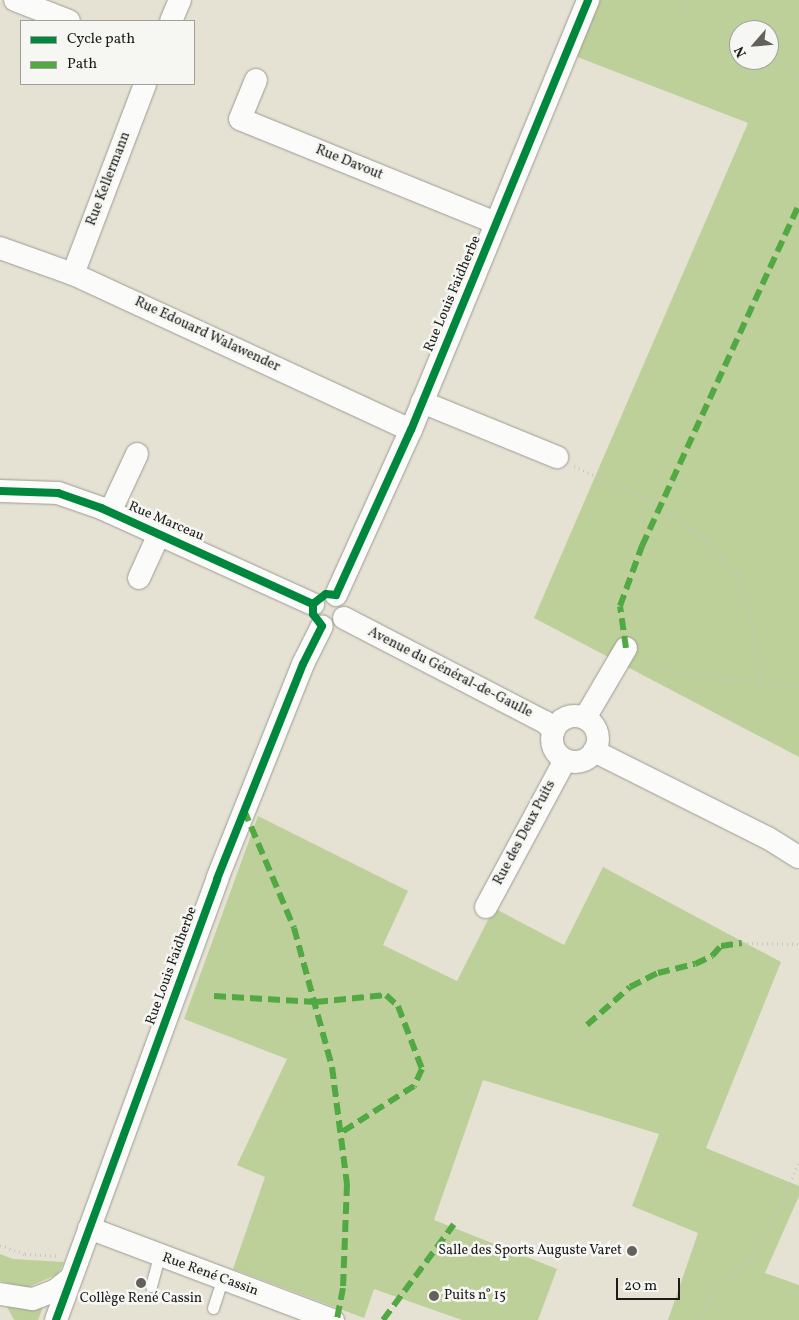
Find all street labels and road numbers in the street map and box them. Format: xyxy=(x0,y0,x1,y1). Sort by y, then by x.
street label: Rue Kellermann xyxy=(83,130,135,228)
street label: Rue Davout xyxy=(313,142,385,184)
street label: Rue Louis Faidherbe xyxy=(421,233,485,355)
street label: Rue Edouard Walawender xyxy=(131,294,283,376)
street label: Rue Marceau xyxy=(126,499,206,545)
street label: Avenue du Général-de-Gaulle xyxy=(365,624,535,722)
street label: Rue des Deux Puits xyxy=(490,778,560,888)
street label: Rue Louis Faidherbe xyxy=(143,905,201,1027)
street label: Rue René Cassin xyxy=(160,1250,260,1300)

